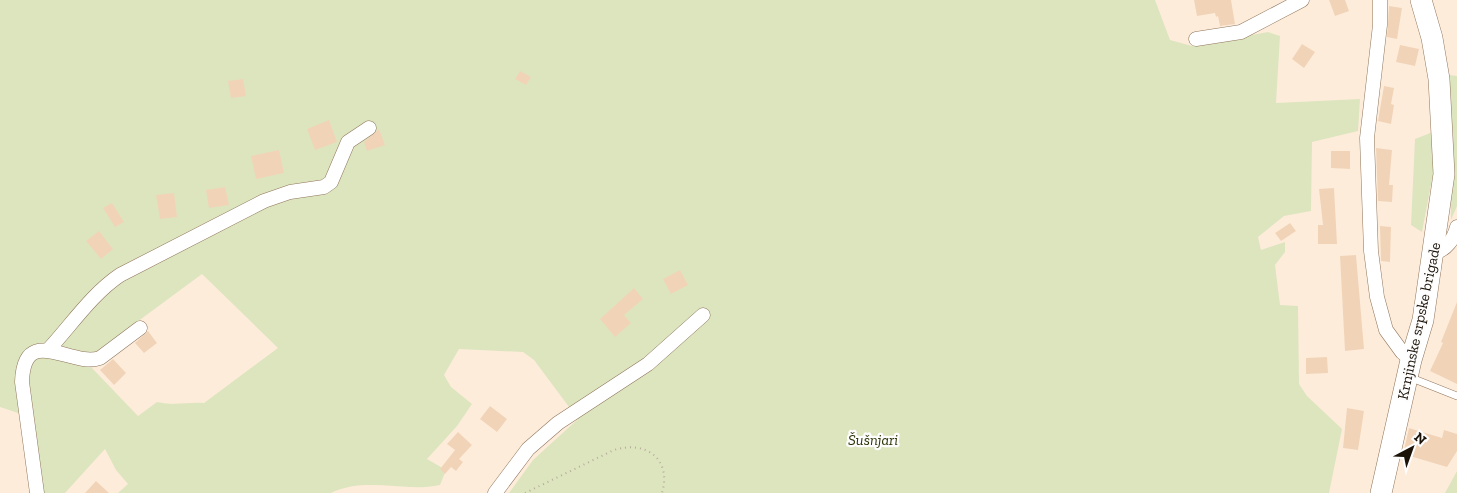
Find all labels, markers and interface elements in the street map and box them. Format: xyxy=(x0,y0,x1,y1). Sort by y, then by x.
street label: Krnjinske srpske brigade xyxy=(1393,241,1445,401)
north arrow xyxy=(1387,423,1437,473)
text: N xyxy=(1411,429,1430,449)
park label: Šušnjari xyxy=(848,431,898,449)

